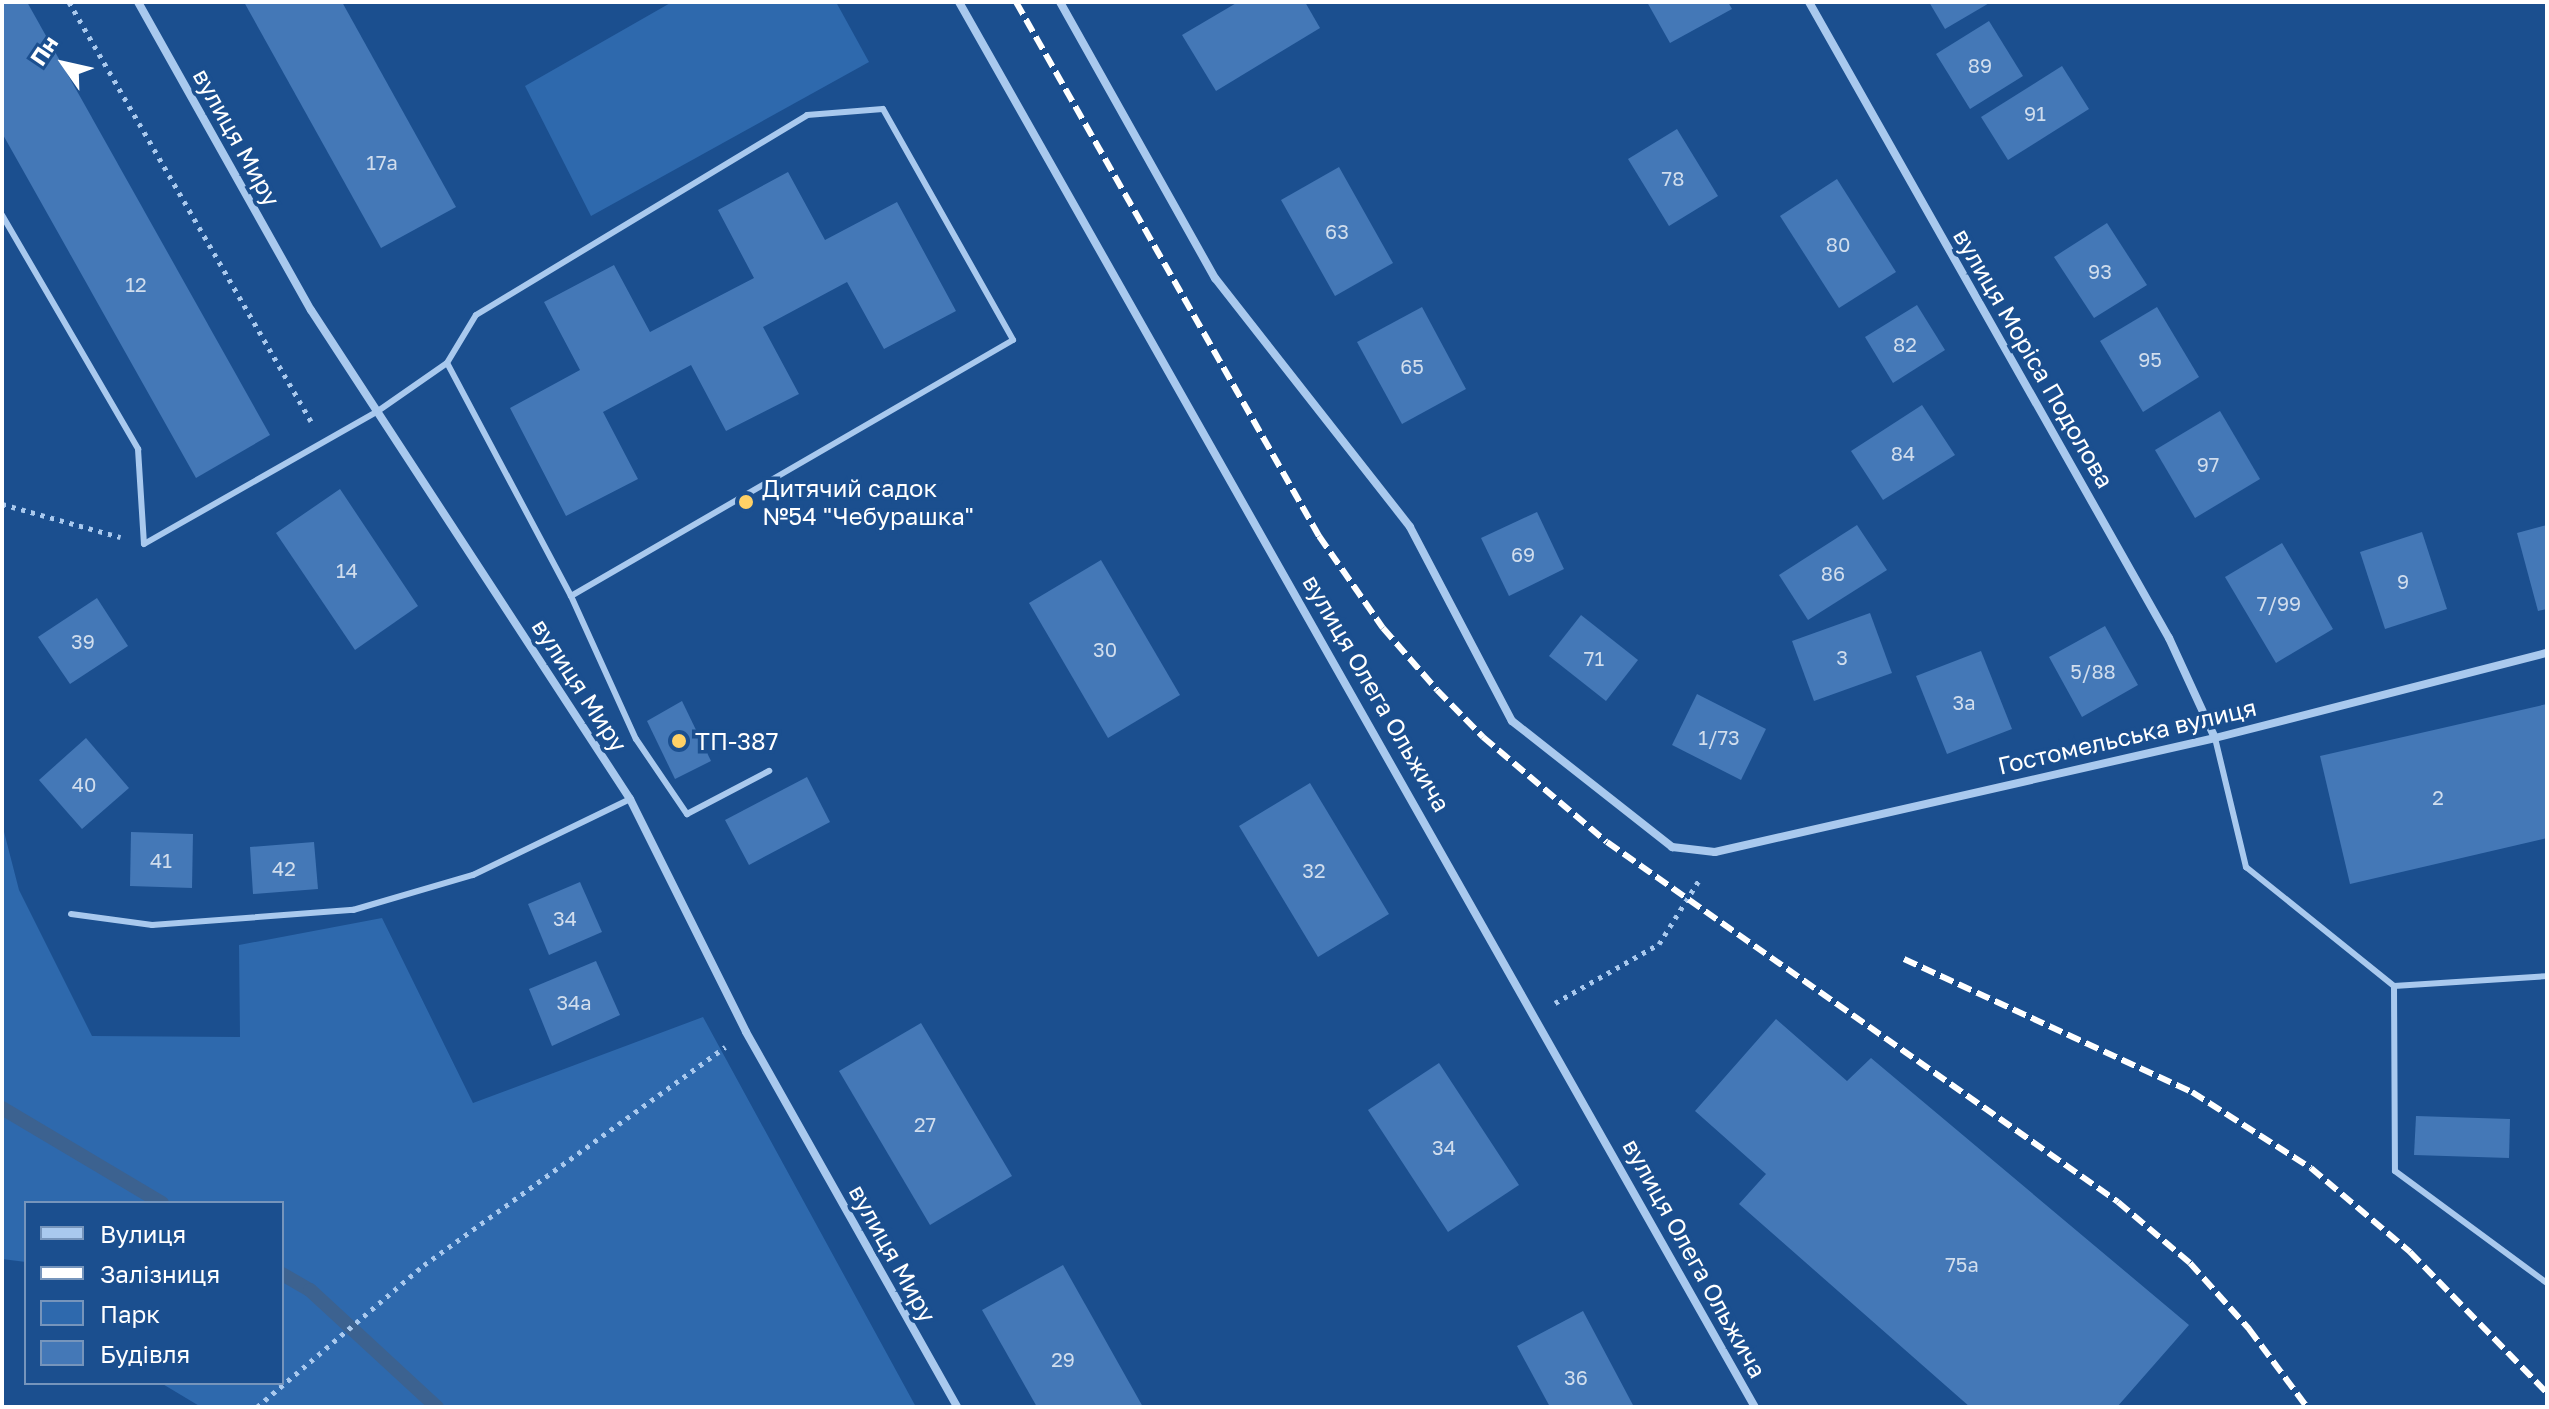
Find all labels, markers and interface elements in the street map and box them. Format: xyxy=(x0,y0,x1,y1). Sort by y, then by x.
north arrow xyxy=(24,24,104,104)
text: Пн xyxy=(24,30,63,70)
house number: 89 xyxy=(1968,53,1992,77)
street label: вулиця Миру xyxy=(187,63,287,211)
house number: 91 xyxy=(2024,101,2046,125)
house number: 17а xyxy=(366,150,398,174)
house number: 78 xyxy=(1662,166,1684,190)
house number: 63 xyxy=(1325,219,1349,243)
street label: вулиця Моріса Подолова xyxy=(1948,223,2120,493)
house number: 80 xyxy=(1826,232,1850,256)
house number: 93 xyxy=(2088,259,2112,283)
house number: 12 xyxy=(125,272,147,296)
house number: 82 xyxy=(1893,332,1917,356)
house number: 95 xyxy=(2138,347,2162,371)
house number: 65 xyxy=(1400,354,1424,378)
house number: 84 xyxy=(1891,441,1915,465)
house number: 97 xyxy=(2197,452,2219,476)
place label: Дитячий садок №54 "Чебурашка" xyxy=(762,474,974,530)
marker: Дитячий садок №54 "Чебурашка" xyxy=(737,493,755,511)
house number: 69 xyxy=(1511,542,1535,566)
house number: 14 xyxy=(336,558,358,582)
house number: 86 xyxy=(1821,561,1845,585)
street label: вулиця Олега Ольжича xyxy=(1297,569,1457,817)
house number: 9 xyxy=(2397,569,2409,593)
house number: 7/99 xyxy=(2257,591,2301,615)
street label: вулиця Миру xyxy=(526,613,634,757)
house number: 39 xyxy=(71,629,95,653)
house number: 30 xyxy=(1093,637,1117,661)
house number: 3 xyxy=(1836,645,1848,669)
house number: 71 xyxy=(1584,646,1604,670)
house number: 5/88 xyxy=(2070,659,2116,683)
house number: 3а xyxy=(1953,690,1975,714)
street label: Гостомельська вулиця xyxy=(1995,692,2259,780)
house number: 1/73 xyxy=(1698,725,1740,749)
place label: ТП-387 xyxy=(695,727,778,755)
marker: ТП-387 xyxy=(670,732,688,750)
house number: 40 xyxy=(72,772,96,796)
house number: 2 xyxy=(2432,785,2444,809)
house number: 41 xyxy=(150,848,172,872)
house number: 42 xyxy=(272,856,296,880)
house number: 32 xyxy=(1302,858,1326,882)
house number: 34 xyxy=(553,906,577,930)
house number: 34а xyxy=(556,990,592,1014)
house number: 27 xyxy=(914,1112,936,1136)
street label: вулиця Олега Ольжича xyxy=(1617,1133,1773,1383)
house number: 34 xyxy=(1432,1135,1456,1159)
street label: вулиця Миру xyxy=(843,1179,943,1327)
legend xyxy=(24,1201,284,1385)
text: Вулиця xyxy=(100,1219,186,1248)
house number: 75а xyxy=(1945,1252,1979,1276)
text: Залізниця xyxy=(100,1259,220,1288)
text: Парк xyxy=(100,1299,160,1328)
text: Будівля xyxy=(100,1339,190,1368)
house number: 29 xyxy=(1051,1347,1075,1371)
house number: 36 xyxy=(1564,1365,1588,1389)

